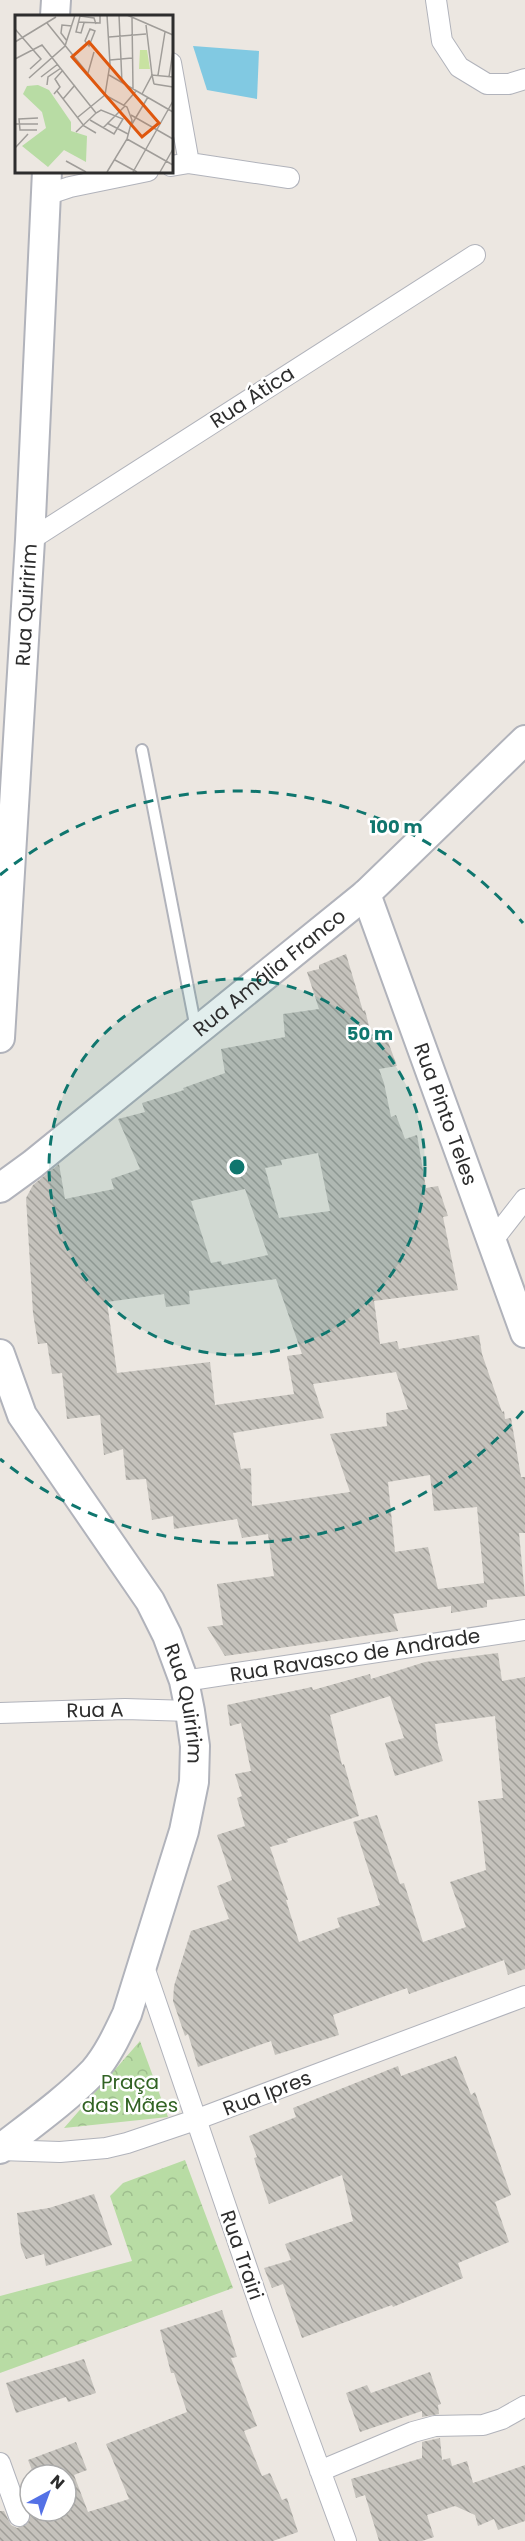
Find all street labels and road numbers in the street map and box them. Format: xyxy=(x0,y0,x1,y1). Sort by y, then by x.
street label: Rua Ática xyxy=(204,359,300,435)
street label: Rua Quiririm xyxy=(8,543,44,667)
street label: Rua Amália Franco xyxy=(187,902,352,1043)
street label: Rua Pinto Teles xyxy=(407,1039,484,1189)
street label: Rua Ravasco de Andrade xyxy=(228,1621,482,1689)
street label: Rua Quiririm xyxy=(157,1640,209,1764)
street label: Rua A xyxy=(66,1696,124,1724)
street label: Rua Ipres xyxy=(219,2063,315,2123)
street label: Rua Trairi xyxy=(214,2207,270,2303)

